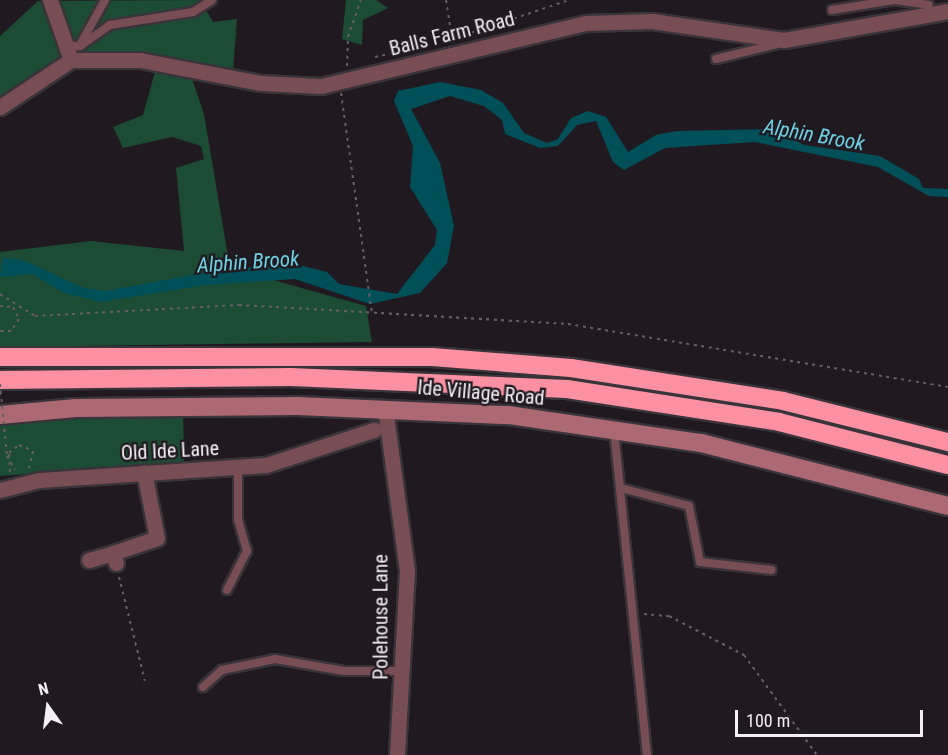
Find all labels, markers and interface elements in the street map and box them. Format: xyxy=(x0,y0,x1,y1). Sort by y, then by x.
street label: Balls Farm Road xyxy=(387,7,517,61)
water label: Alphin Brook xyxy=(761,114,867,156)
water label: Alphin Brook xyxy=(196,246,300,278)
street label: Ide Village Road xyxy=(416,375,546,411)
street label: Old Ide Lane xyxy=(120,436,220,466)
street label: Polehouse Lane xyxy=(369,554,393,680)
north arrow xyxy=(18,677,78,737)
text: N xyxy=(36,679,51,699)
scale bar xyxy=(738,698,926,736)
text: 100 m xyxy=(746,710,790,731)

